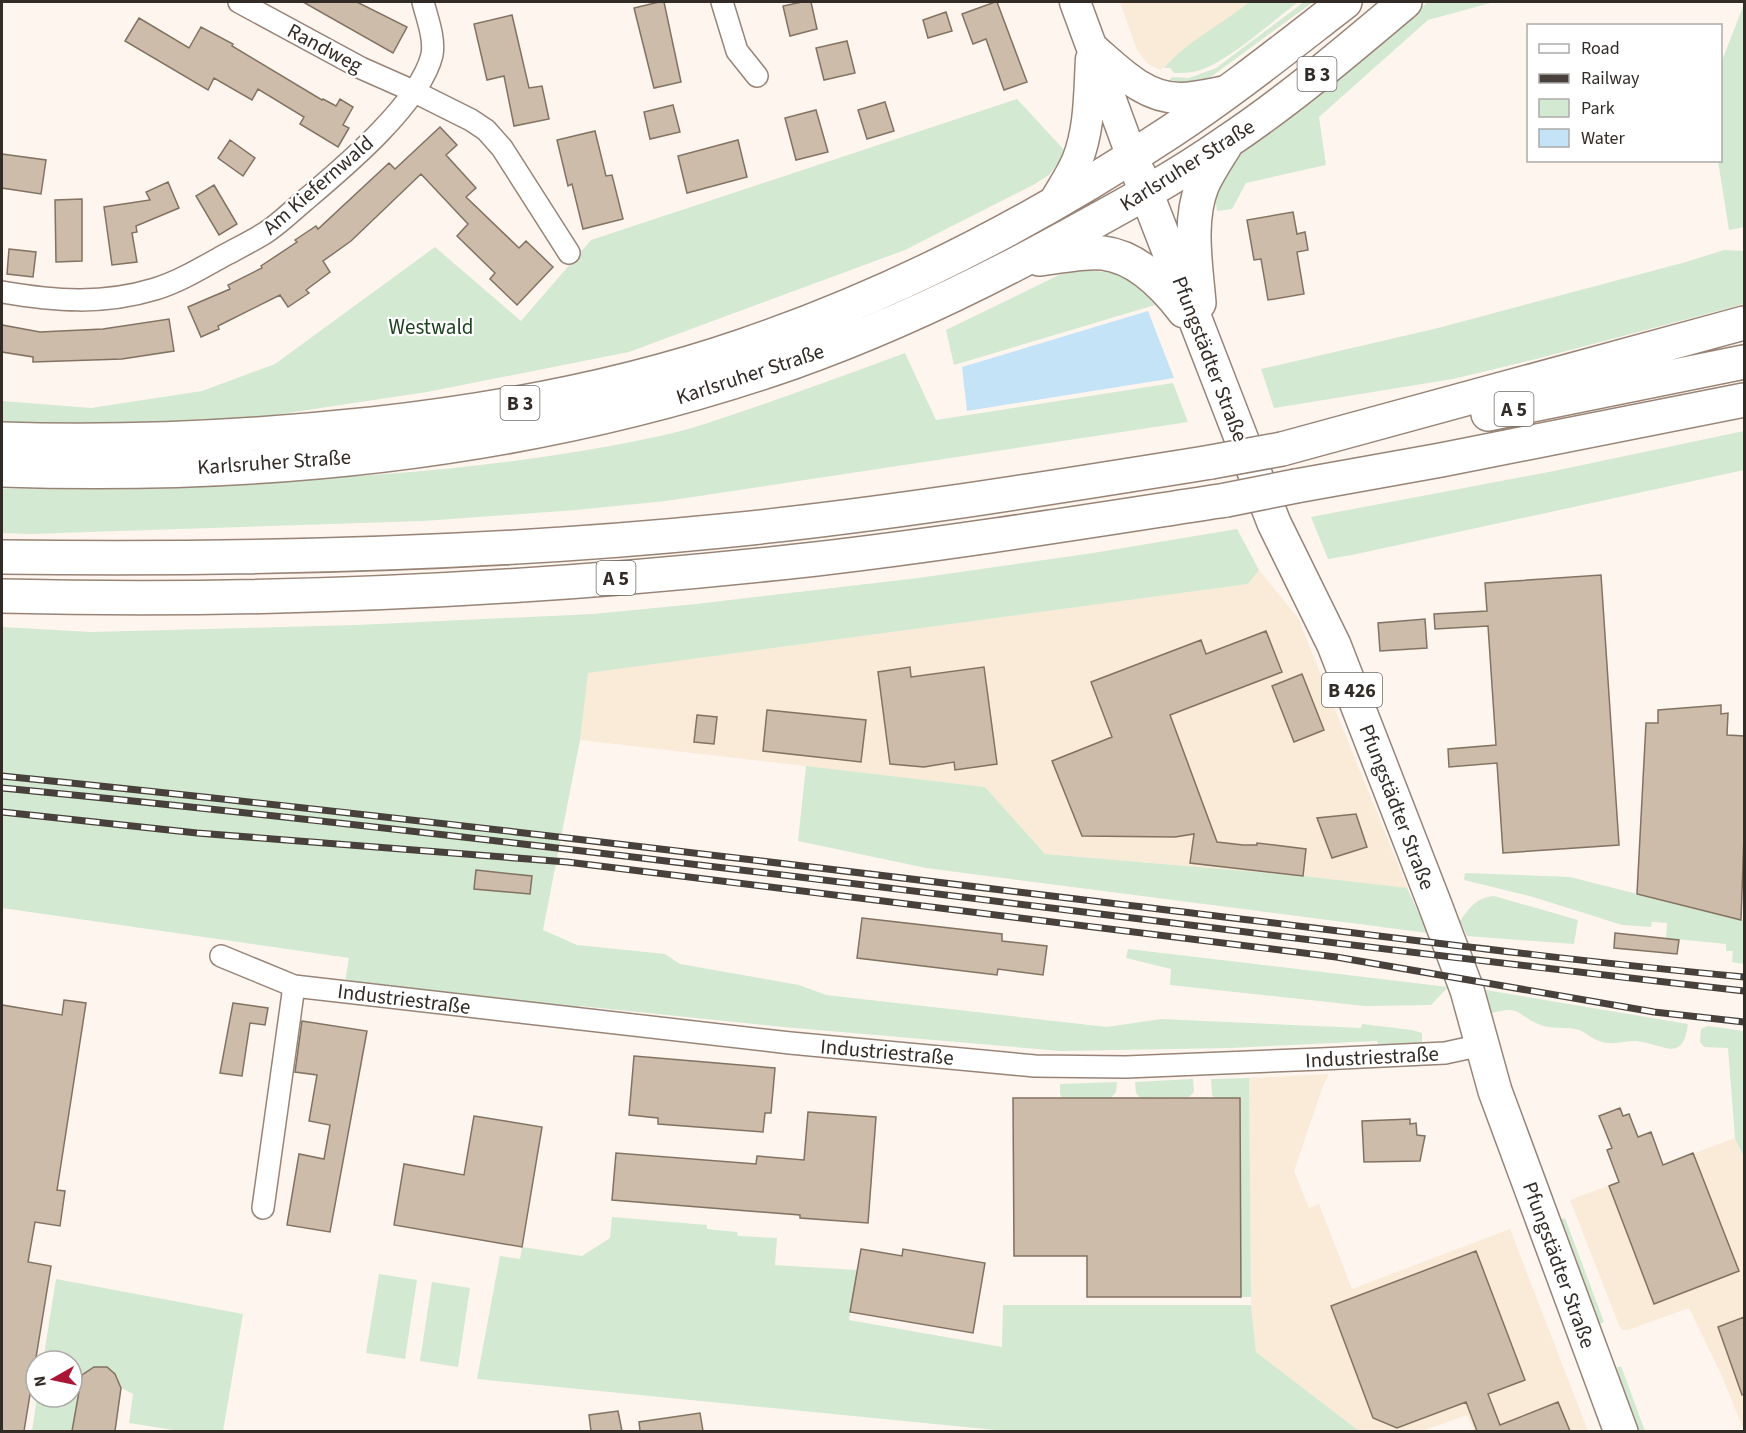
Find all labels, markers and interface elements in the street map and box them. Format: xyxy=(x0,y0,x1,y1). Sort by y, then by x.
street label: Randweg xyxy=(282,16,368,81)
legend xyxy=(1527,24,1722,162)
text: Road xyxy=(1581,36,1620,61)
road number: B 3 xyxy=(1298,57,1336,91)
text: Railway xyxy=(1581,66,1640,91)
text: Park xyxy=(1581,96,1615,121)
street label: Karlsruher Straße xyxy=(1114,111,1260,219)
text: Water xyxy=(1581,126,1625,151)
street label: Am Kiefernwald xyxy=(256,128,380,242)
street label: Pfungstädter Straße xyxy=(1165,272,1255,446)
park label: Westwald xyxy=(389,312,473,342)
street label: Karlsruher Straße xyxy=(672,336,828,412)
road number: B 3 xyxy=(500,386,540,420)
road number: A 5 xyxy=(1494,392,1534,426)
street label: Karlsruher Straße xyxy=(196,442,352,482)
road number: A 5 xyxy=(596,561,636,595)
road number: B 426 xyxy=(1322,673,1382,707)
street label: Pfungstädter Straße xyxy=(1352,720,1442,894)
street label: Industriestraße xyxy=(336,976,472,1022)
street label: Industriestraße xyxy=(819,1031,955,1073)
street label: Industriestraße xyxy=(1304,1039,1440,1075)
street label: Pfungstädter Straße xyxy=(1515,1178,1603,1352)
north arrow xyxy=(24,1349,84,1409)
text: N xyxy=(28,1374,52,1388)

